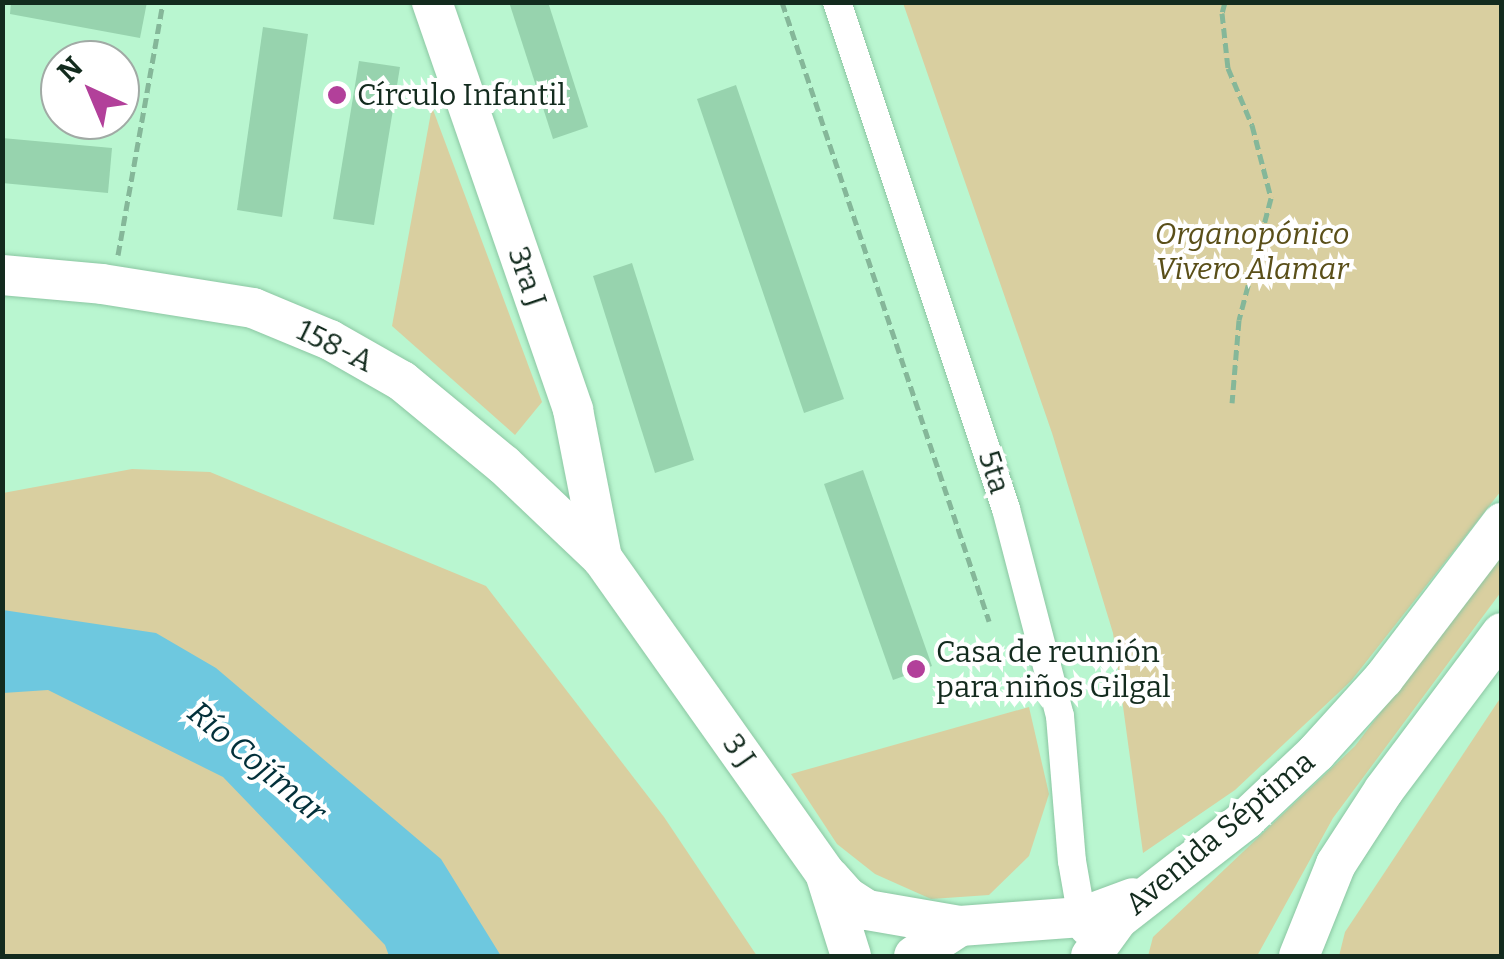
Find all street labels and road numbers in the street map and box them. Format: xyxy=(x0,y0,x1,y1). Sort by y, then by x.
street label: 3ra J xyxy=(500,242,554,312)
street label: 158-A xyxy=(291,312,379,380)
street label: 5ta xyxy=(970,446,1018,498)
street label: 3 J xyxy=(715,727,763,775)
street label: Avenida Séptima xyxy=(1118,743,1322,923)

